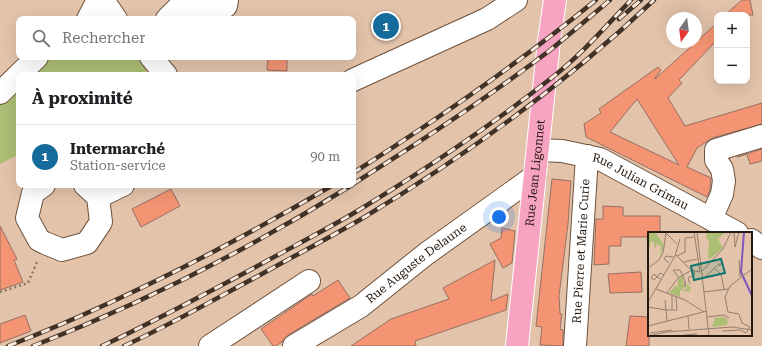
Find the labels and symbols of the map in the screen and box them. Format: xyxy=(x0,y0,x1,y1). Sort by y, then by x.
pin: 1 xyxy=(373,11,399,41)
north arrow xyxy=(666,12,702,48)
street label: Rue Jean Ligonnet xyxy=(523,118,548,227)
street label: Rue Julian Grimau xyxy=(591,151,692,213)
street label: Rue Pierre et Marie Curie xyxy=(569,178,593,324)
your location xyxy=(489,207,509,227)
street label: Rue Auguste Delaune xyxy=(363,220,470,306)
inset map xyxy=(648,232,752,336)

